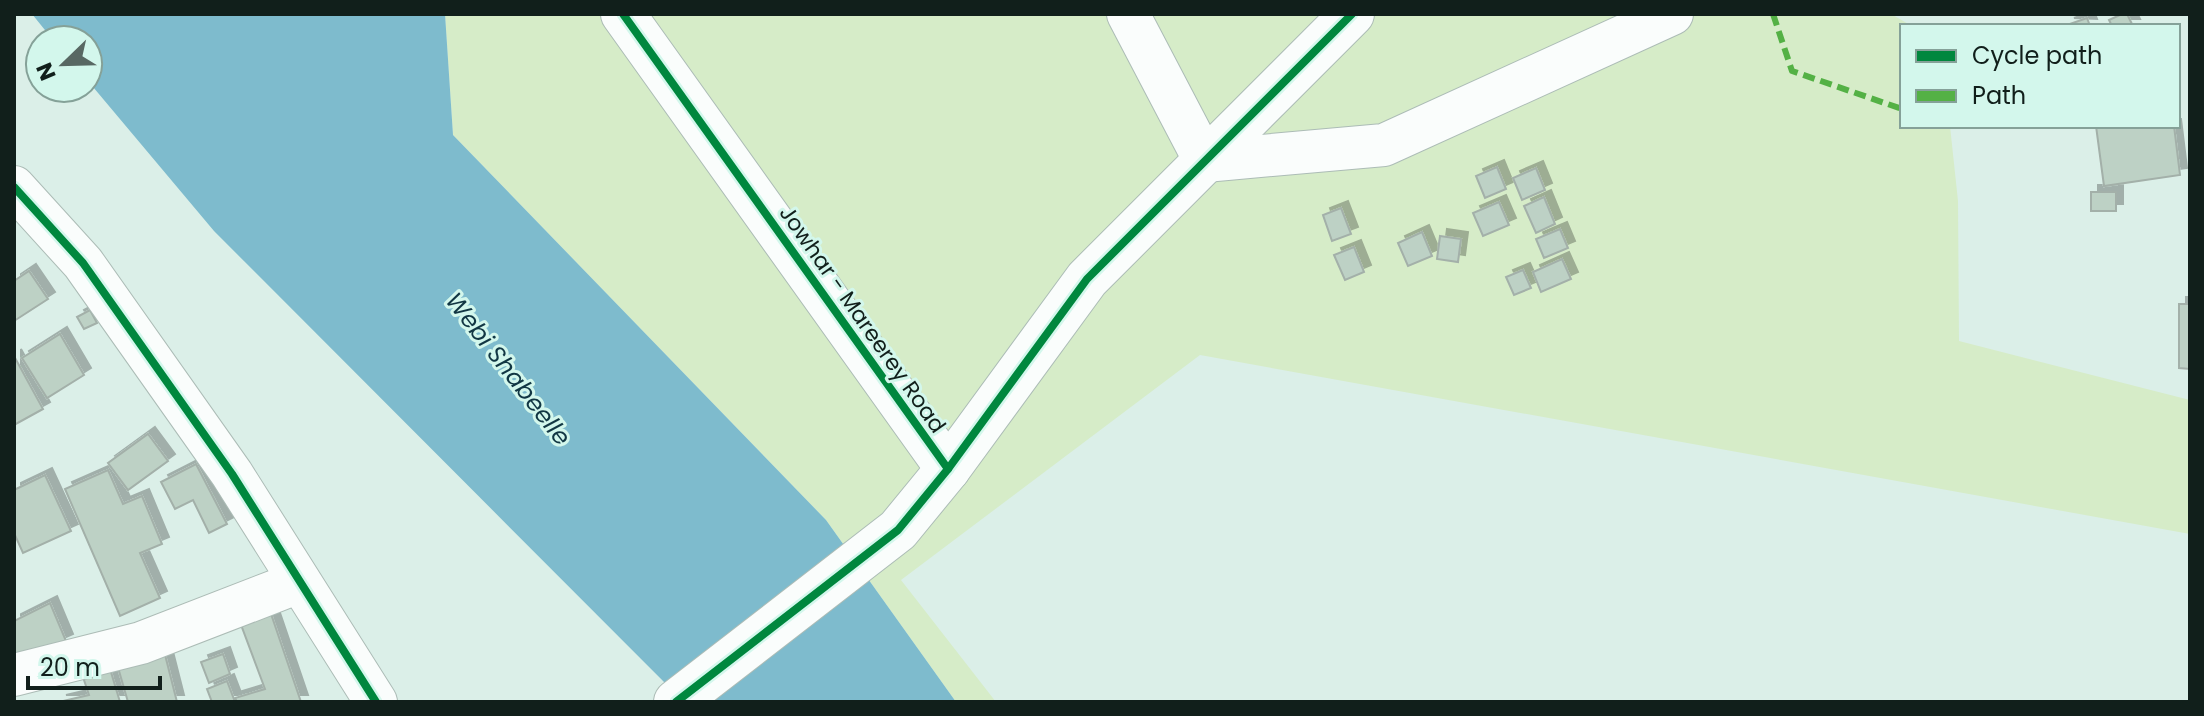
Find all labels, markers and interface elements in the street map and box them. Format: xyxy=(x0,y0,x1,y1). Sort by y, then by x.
north arrow xyxy=(24,24,104,104)
legend xyxy=(1900,24,2180,128)
text: Cycle path xyxy=(1972,39,2102,72)
text: N xyxy=(29,58,64,85)
text: Path xyxy=(1972,79,2026,112)
street label: Jowhar - Mareerey Road xyxy=(772,199,953,439)
water label: Webi Shabeelle xyxy=(438,285,579,452)
scale bar xyxy=(28,640,160,690)
text: 20 m xyxy=(40,651,100,684)

